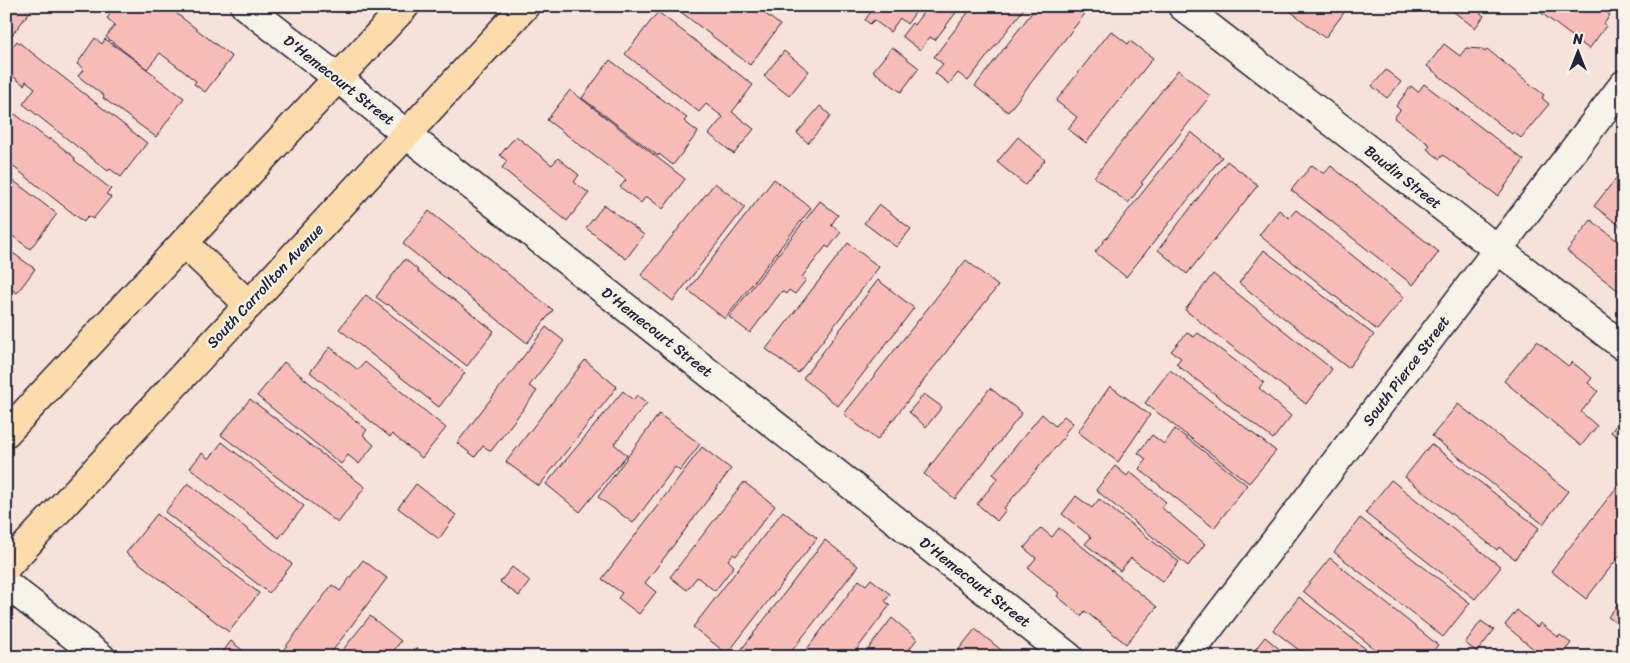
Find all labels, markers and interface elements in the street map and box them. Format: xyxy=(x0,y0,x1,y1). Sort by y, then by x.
text: N xyxy=(1572,27,1583,52)
street label: D'Hemecourt Street xyxy=(277,28,401,132)
north arrow xyxy=(1552,28,1602,78)
street label: Baudin Street xyxy=(1358,138,1448,216)
street label: South Carrollton Avenue xyxy=(200,217,330,354)
street label: D'Hemecourt Street xyxy=(595,280,719,384)
street label: South Pierce Street xyxy=(1356,310,1457,432)
street label: D'Hemecourt Street xyxy=(913,530,1037,634)

